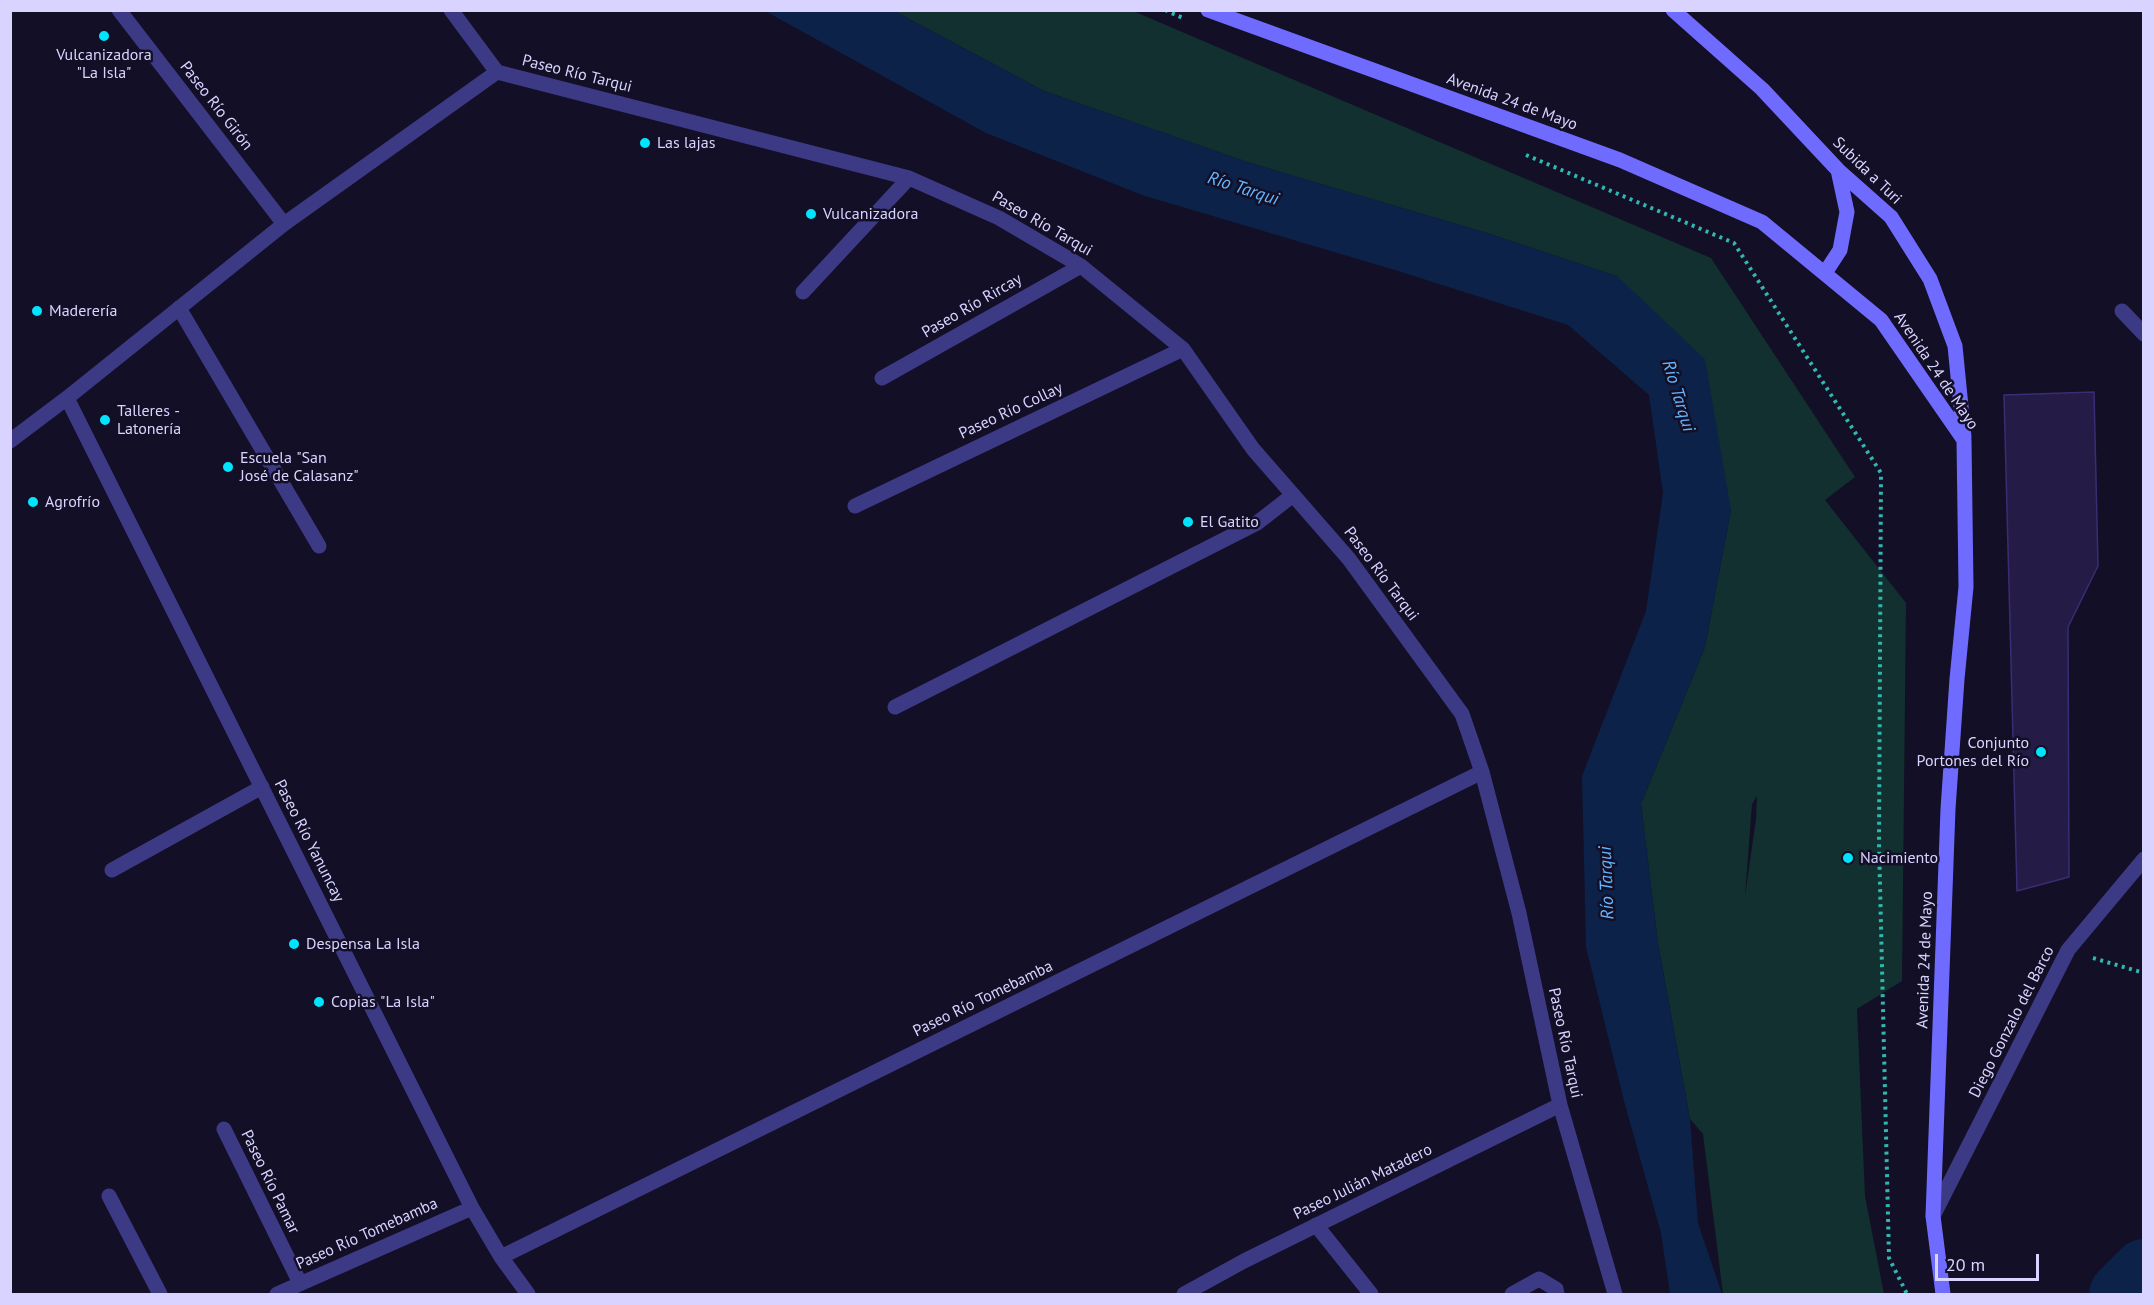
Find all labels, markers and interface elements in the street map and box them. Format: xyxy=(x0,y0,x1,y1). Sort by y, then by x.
marker: Vulcanizadora "La Isla" xyxy=(97,29,111,43)
place label: Vulcanizadora "La Isla" xyxy=(56,45,152,83)
street label: Paseo Río Tarqui xyxy=(520,51,634,97)
street label: Paseo Río Girón xyxy=(175,58,257,154)
street label: Avenida 24 de Mayo xyxy=(1444,69,1580,135)
place label: Las lajas xyxy=(657,133,715,153)
street label: Subida a Turi xyxy=(1828,133,1906,209)
marker: Las lajas xyxy=(638,136,652,150)
water label: Río Tarqui xyxy=(1205,167,1281,211)
street label: Paseo Río Tarqui xyxy=(989,188,1095,260)
place label: Vulcanizadora xyxy=(823,204,918,224)
marker: Vulcanizadora xyxy=(804,207,818,221)
street label: Paseo Río Rircay xyxy=(919,270,1025,342)
place label: Maderería xyxy=(49,301,118,321)
marker: Maderería xyxy=(30,304,44,318)
street label: Avenida 24 de Mayo xyxy=(1890,309,1982,433)
water label: Río Tarqui xyxy=(1657,358,1699,434)
street label: Paseo Río Collay xyxy=(956,379,1066,443)
place label: Talleres - Latonería xyxy=(117,401,181,439)
marker: Talleres - Latonería xyxy=(98,413,112,427)
place label: Escuela "San José de Calasanz" xyxy=(240,448,359,486)
marker: Escuela "San José de Calasanz" xyxy=(221,460,235,474)
place label: Agrofrío xyxy=(45,492,100,512)
marker: Agrofrío xyxy=(26,495,40,509)
place label: El Gatito xyxy=(1200,512,1259,532)
marker: El Gatito xyxy=(1181,515,1195,529)
street label: Paseo Río Tarqui xyxy=(1340,523,1422,625)
place label: Conjunto Portones del Río xyxy=(1917,733,2029,771)
marker: Conjunto Portones del Río xyxy=(2034,745,2048,759)
street label: Paseo Río Yanuncay xyxy=(270,777,348,905)
water label: Río Tarqui xyxy=(1595,846,1619,920)
place label: Nacimiento xyxy=(1860,848,1938,868)
marker: Nacimiento xyxy=(1841,851,1855,865)
street label: Avenida 24 de Mayo xyxy=(1913,891,1937,1029)
place label: Despensa La Isla xyxy=(306,934,420,954)
marker: Despensa La Isla xyxy=(287,937,301,951)
street label: Diego Gonzalo del Barco xyxy=(1965,943,2059,1101)
street label: Paseo Río Tomebamba xyxy=(910,957,1056,1041)
street label: Paseo Río Tarqui xyxy=(1544,986,1586,1100)
place label: Copias "La Isla" xyxy=(331,992,435,1012)
marker: Copias "La Isla" xyxy=(312,995,326,1009)
street label: Paseo Río Pamar xyxy=(237,1127,303,1237)
street label: Paseo Julián Matadero xyxy=(1291,1140,1435,1224)
street label: Paseo Río Tomebamba xyxy=(293,1194,441,1274)
scale bar xyxy=(1938,1242,2042,1280)
text: 20 m xyxy=(1946,1253,1985,1276)

